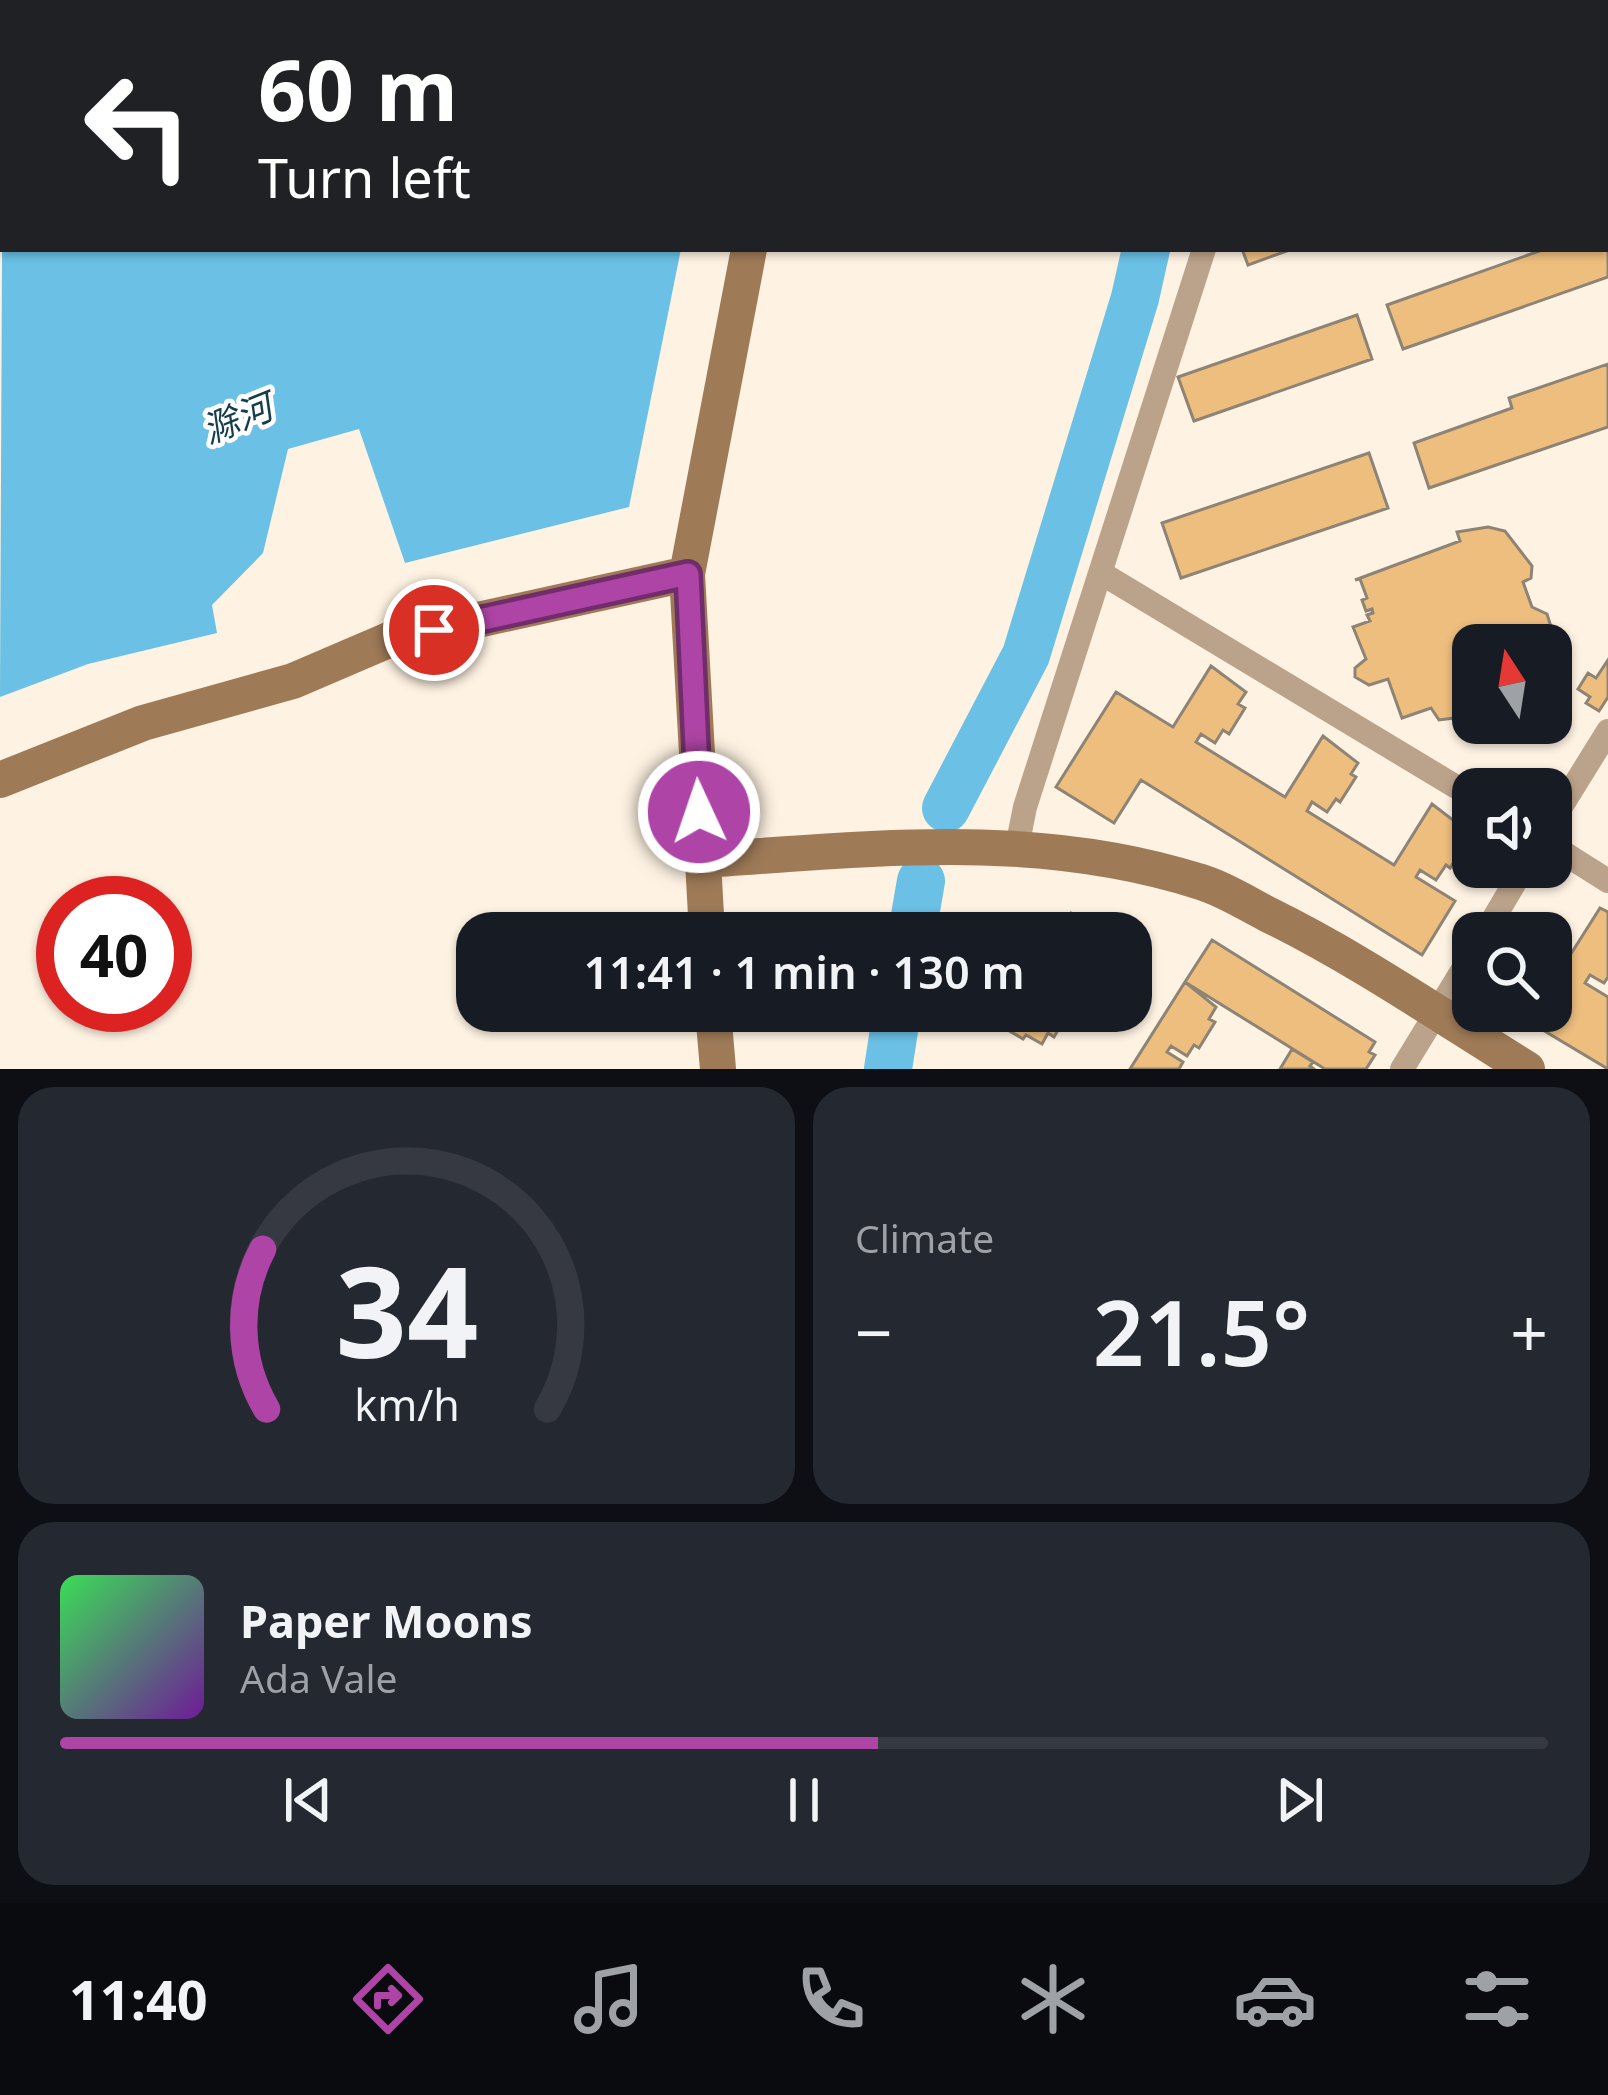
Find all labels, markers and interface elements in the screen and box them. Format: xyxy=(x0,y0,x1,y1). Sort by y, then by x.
text: 60 m xyxy=(258,31,458,146)
icon: left xyxy=(60,48,216,204)
text: Turn left xyxy=(258,140,471,214)
water label: 滁河 xyxy=(194,380,285,454)
pin xyxy=(383,579,485,681)
icon: arrive xyxy=(401,597,467,663)
north arrow xyxy=(1452,624,1572,744)
map controls xyxy=(1452,624,1572,1032)
position arrow xyxy=(636,749,762,875)
button: sound xyxy=(1452,768,1572,888)
speed limit sign: 40 xyxy=(36,876,192,1032)
button: search xyxy=(1452,912,1572,1032)
text: 11:41 · 1 min · 130 m xyxy=(583,941,1025,1002)
text: Climate xyxy=(855,1211,994,1264)
text: 34 xyxy=(335,1225,478,1395)
text: 21.5° xyxy=(1093,1270,1310,1392)
text: − xyxy=(855,1286,893,1376)
text: + xyxy=(1510,1286,1548,1376)
text: km/h xyxy=(354,1374,459,1433)
text: Paper Moons xyxy=(240,1590,533,1651)
text: Ada Vale xyxy=(240,1651,397,1704)
icon: previous xyxy=(275,1767,341,1833)
icon: pause xyxy=(771,1767,837,1833)
icon: next xyxy=(1267,1767,1333,1833)
icon: directions xyxy=(346,1957,430,2041)
icon: music xyxy=(567,1957,651,2041)
icon: phone xyxy=(789,1957,873,2041)
icon: climate xyxy=(1011,1957,1095,2041)
icon: car xyxy=(1233,1957,1317,2041)
icon: filters xyxy=(1455,1957,1539,2041)
text: 11:40 xyxy=(69,1962,208,2036)

